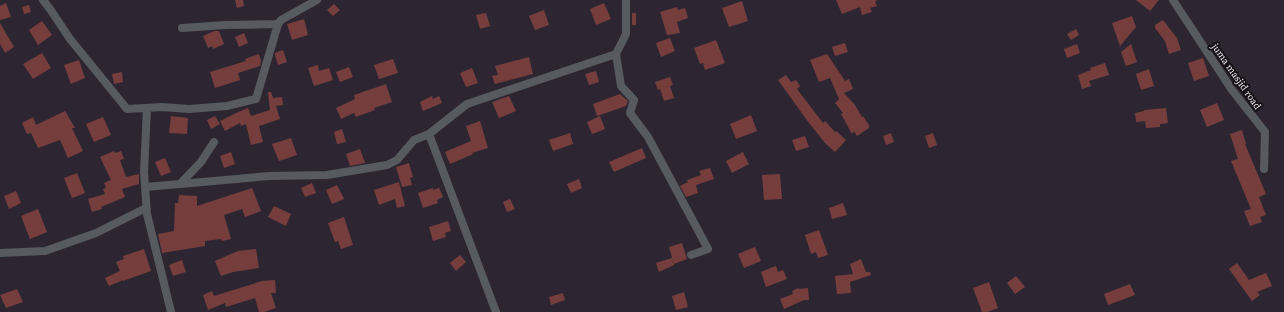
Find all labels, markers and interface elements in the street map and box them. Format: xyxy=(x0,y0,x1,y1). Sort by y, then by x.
street label: juma masjid road xyxy=(1208,40,1264,112)

